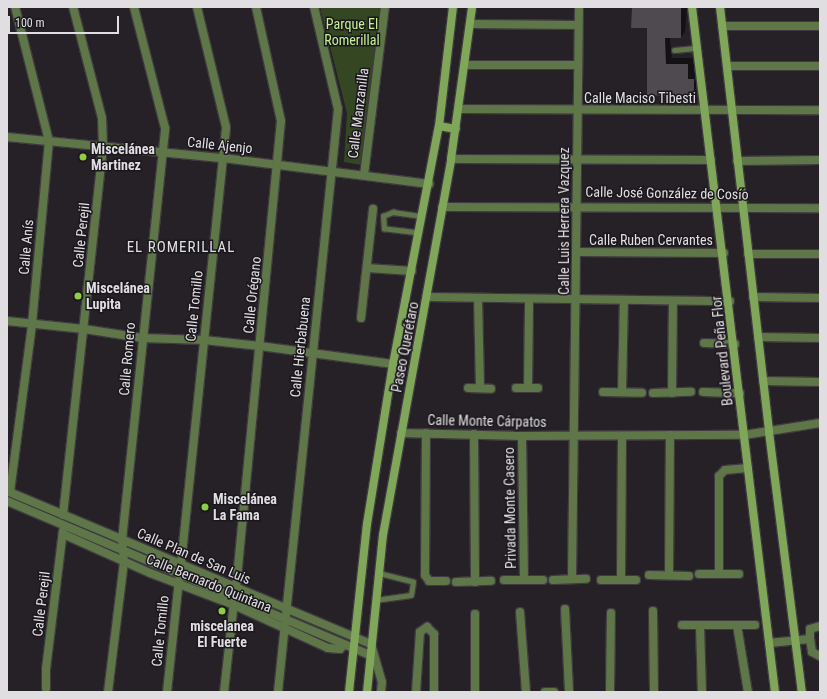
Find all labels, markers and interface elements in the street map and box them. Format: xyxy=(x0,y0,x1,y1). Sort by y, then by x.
scale bar xyxy=(10,8,121,34)
text: 100 m xyxy=(15,16,45,30)
park label: Parque El Romerillal xyxy=(324,16,380,48)
street label: Calle Manzanilla xyxy=(344,67,372,159)
street label: Calle Maciso Tibesti xyxy=(584,90,696,106)
street label: Calle Ajenjo xyxy=(187,133,253,157)
place label: Miscelánea Martinez xyxy=(91,141,155,174)
street label: Calle Luis Herrera Vazquez xyxy=(556,147,572,295)
marker: Miscelánea Martinez xyxy=(78,152,88,162)
street label: Calle José González de Cosío xyxy=(585,183,749,203)
street label: Calle Perejil xyxy=(69,202,93,268)
street label: Calle Anís xyxy=(15,219,37,275)
street label: Calle Ruben Cervantes xyxy=(589,232,713,248)
district label: EL ROMERILLAL xyxy=(127,239,235,257)
street label: Calle Orégano xyxy=(240,256,264,334)
street label: Calle Tomillo xyxy=(182,269,206,343)
place label: Miscelánea Lupita xyxy=(86,280,150,312)
marker: Miscelánea Lupita xyxy=(73,291,83,301)
street label: Boulevard Peña Flor xyxy=(708,295,736,407)
street label: Calle Hierbabuena xyxy=(286,296,314,398)
street label: Paseo Querétaro xyxy=(388,300,422,394)
street label: Calle Romero xyxy=(115,322,139,396)
street label: Calle Monte Cárpatos xyxy=(427,412,547,430)
street label: Privada Monte Casero xyxy=(501,447,519,569)
place label: Miscelánea La Fama xyxy=(213,491,277,524)
marker: Miscelánea La Fama xyxy=(200,502,210,512)
street label: Calle Plan de San Luis xyxy=(135,524,253,588)
street label: Calle Bernardo Quintana xyxy=(144,550,274,616)
street label: Calle Perejil xyxy=(29,571,53,637)
street label: Calle Tomillo xyxy=(148,594,172,668)
marker: miscelanea El Fuerte xyxy=(217,606,227,616)
place label: miscelanea El Fuerte xyxy=(190,618,254,650)

